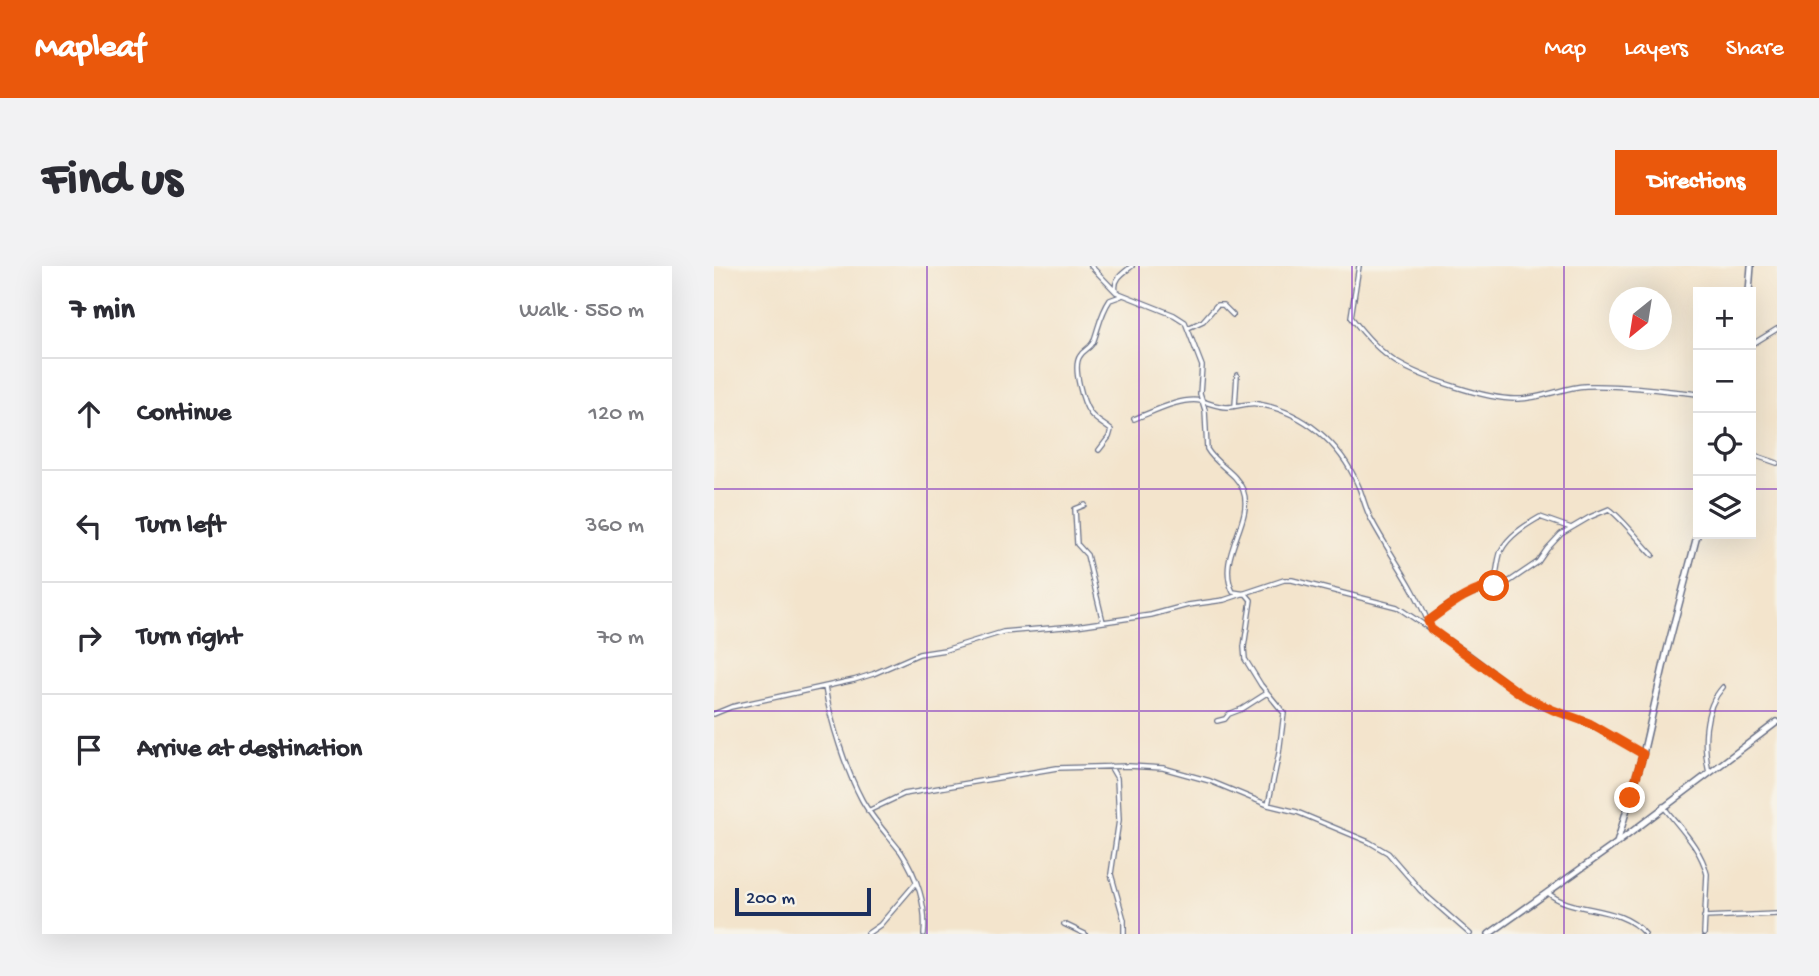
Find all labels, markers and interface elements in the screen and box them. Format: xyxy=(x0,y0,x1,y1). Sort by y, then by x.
text: Mapleaf xyxy=(35,30,145,68)
text: Map xyxy=(1544,35,1586,64)
text: Layers xyxy=(1624,35,1688,64)
text: Share xyxy=(1726,35,1784,64)
button: Directions xyxy=(1615,150,1777,215)
text: Find us xyxy=(42,153,182,211)
north arrow xyxy=(1609,287,1672,350)
map controls xyxy=(1693,287,1756,539)
button: + xyxy=(1693,287,1756,350)
text: 7 min xyxy=(70,294,135,329)
text: Walk · 550 m xyxy=(519,298,644,325)
button: − xyxy=(1693,350,1756,413)
icon: ahead xyxy=(70,395,108,433)
text: Continue xyxy=(137,399,231,430)
text: 120 m xyxy=(589,401,644,428)
button: locate xyxy=(1693,413,1756,476)
button: layers xyxy=(1693,476,1756,539)
icon: left xyxy=(70,507,108,545)
text: Turn left xyxy=(137,511,225,542)
text: 360 m xyxy=(586,513,644,540)
route start xyxy=(1478,570,1509,601)
icon: right xyxy=(70,619,108,657)
text: Turn right xyxy=(137,623,241,654)
text: 70 m xyxy=(597,625,644,652)
icon: arrive xyxy=(70,731,108,769)
text: Arrive at destination xyxy=(137,735,362,766)
route end xyxy=(1614,782,1645,813)
scale bar xyxy=(735,885,872,917)
text: 200 m xyxy=(746,888,795,911)

